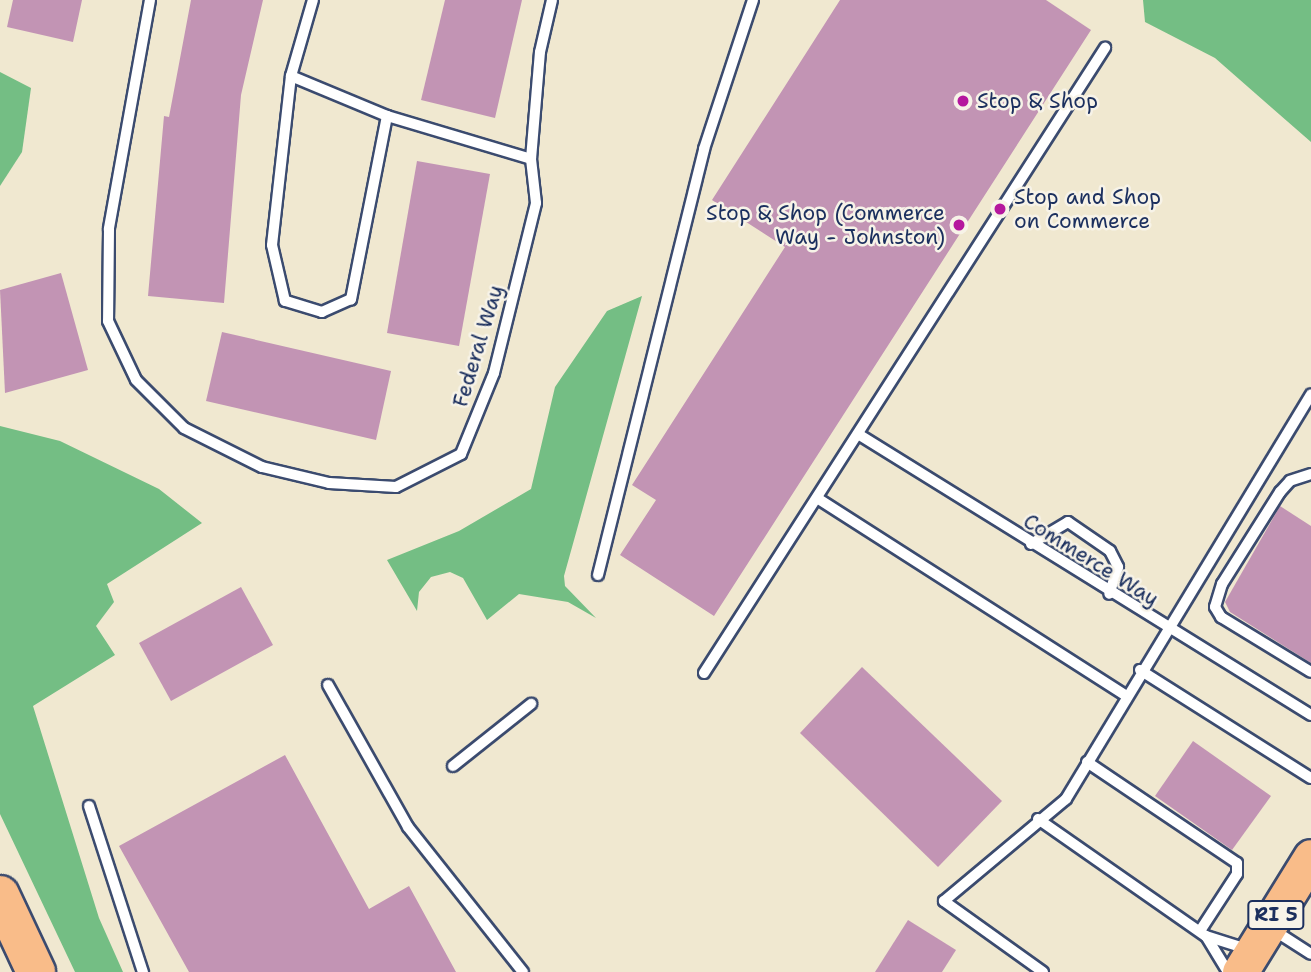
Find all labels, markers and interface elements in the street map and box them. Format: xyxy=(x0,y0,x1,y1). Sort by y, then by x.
place label: Stop & Shop xyxy=(977,88,1098,114)
marker: Stop & Shop xyxy=(955,93,971,109)
place label: Stop and Shop on Commerce xyxy=(1014,184,1161,234)
place label: Stop & Shop (Commerce Way - Johnston) xyxy=(706,200,945,250)
marker: Stop and Shop on Commerce xyxy=(992,201,1008,217)
marker: Stop & Shop (Commerce Way - Johnston) xyxy=(951,217,967,233)
street label: Federal Way xyxy=(447,282,509,410)
street label: Commerce Way xyxy=(1019,508,1163,612)
road number: RI 5 xyxy=(1246,900,1306,931)

